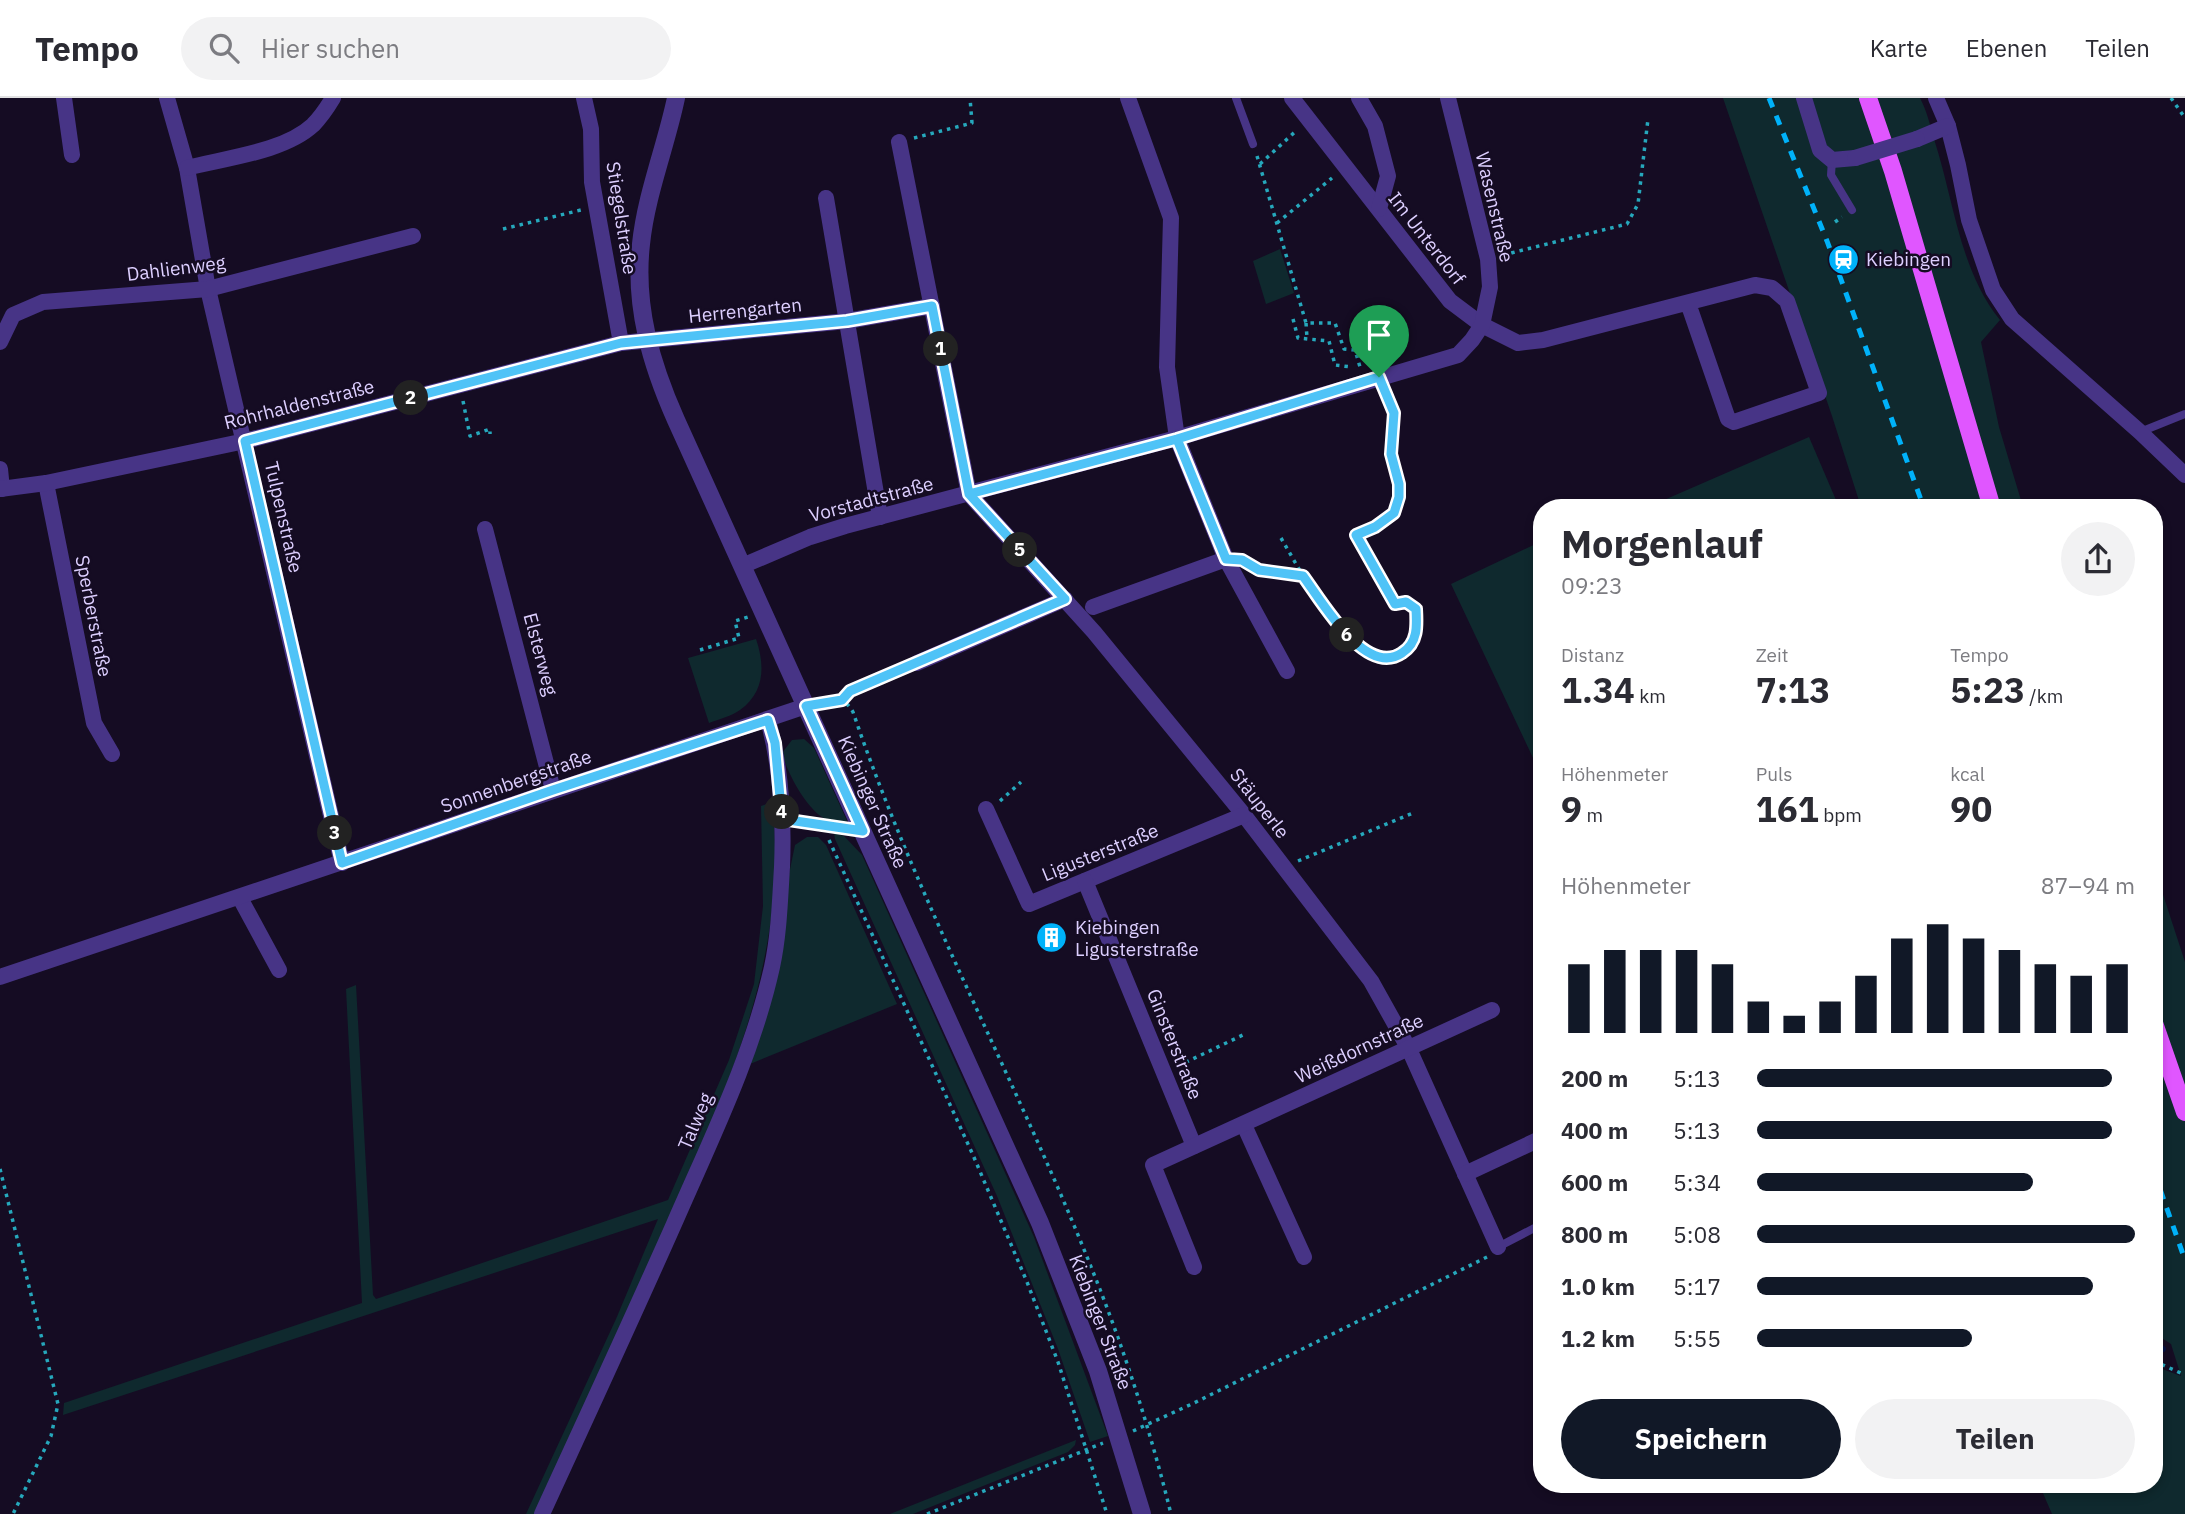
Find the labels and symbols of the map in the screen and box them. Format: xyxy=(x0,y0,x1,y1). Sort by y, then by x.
street label: Wasenstraße xyxy=(1471,149,1519,265)
street label: Stiegelstraße xyxy=(601,160,643,276)
street label: Im Unterdorf xyxy=(1383,187,1471,289)
station icon: Kiebingen xyxy=(1826,242,1860,276)
place label: Kiebingen xyxy=(1866,247,1951,271)
street label: Dahlienweg xyxy=(125,250,227,286)
street label: Herrengarten xyxy=(687,292,803,328)
pin xyxy=(1349,305,1409,377)
pin: 1 xyxy=(923,331,958,366)
street label: Rohrhaldenstraße xyxy=(221,374,377,434)
pin: 2 xyxy=(394,380,428,416)
street label: Tulpenstraße xyxy=(260,459,308,575)
street label: Vorstadtstraße xyxy=(806,471,936,527)
pin: 5 xyxy=(1002,532,1038,568)
street label: Sperberstraße xyxy=(70,553,118,679)
street label: Elsterweg xyxy=(518,610,564,698)
pin: 6 xyxy=(1330,618,1364,652)
street label: Kiebinger Straße xyxy=(833,732,913,872)
street label: Sonnenbergstraße xyxy=(437,744,595,818)
street label: Stäuperle xyxy=(1225,763,1295,843)
pin: 4 xyxy=(764,794,800,830)
pin: 3 xyxy=(318,816,352,850)
street label: Ligusterstraße xyxy=(1038,818,1162,886)
place label: Kiebingen Ligusterstraße xyxy=(1075,915,1199,961)
building icon: Kiebingen Ligusterstraße xyxy=(1035,921,1069,955)
street label: Ginsterstraße xyxy=(1142,985,1208,1103)
street label: Weißdornstraße xyxy=(1291,1008,1427,1088)
street label: Talweg xyxy=(672,1089,718,1153)
street label: Kiebinger Straße xyxy=(1064,1251,1138,1393)

